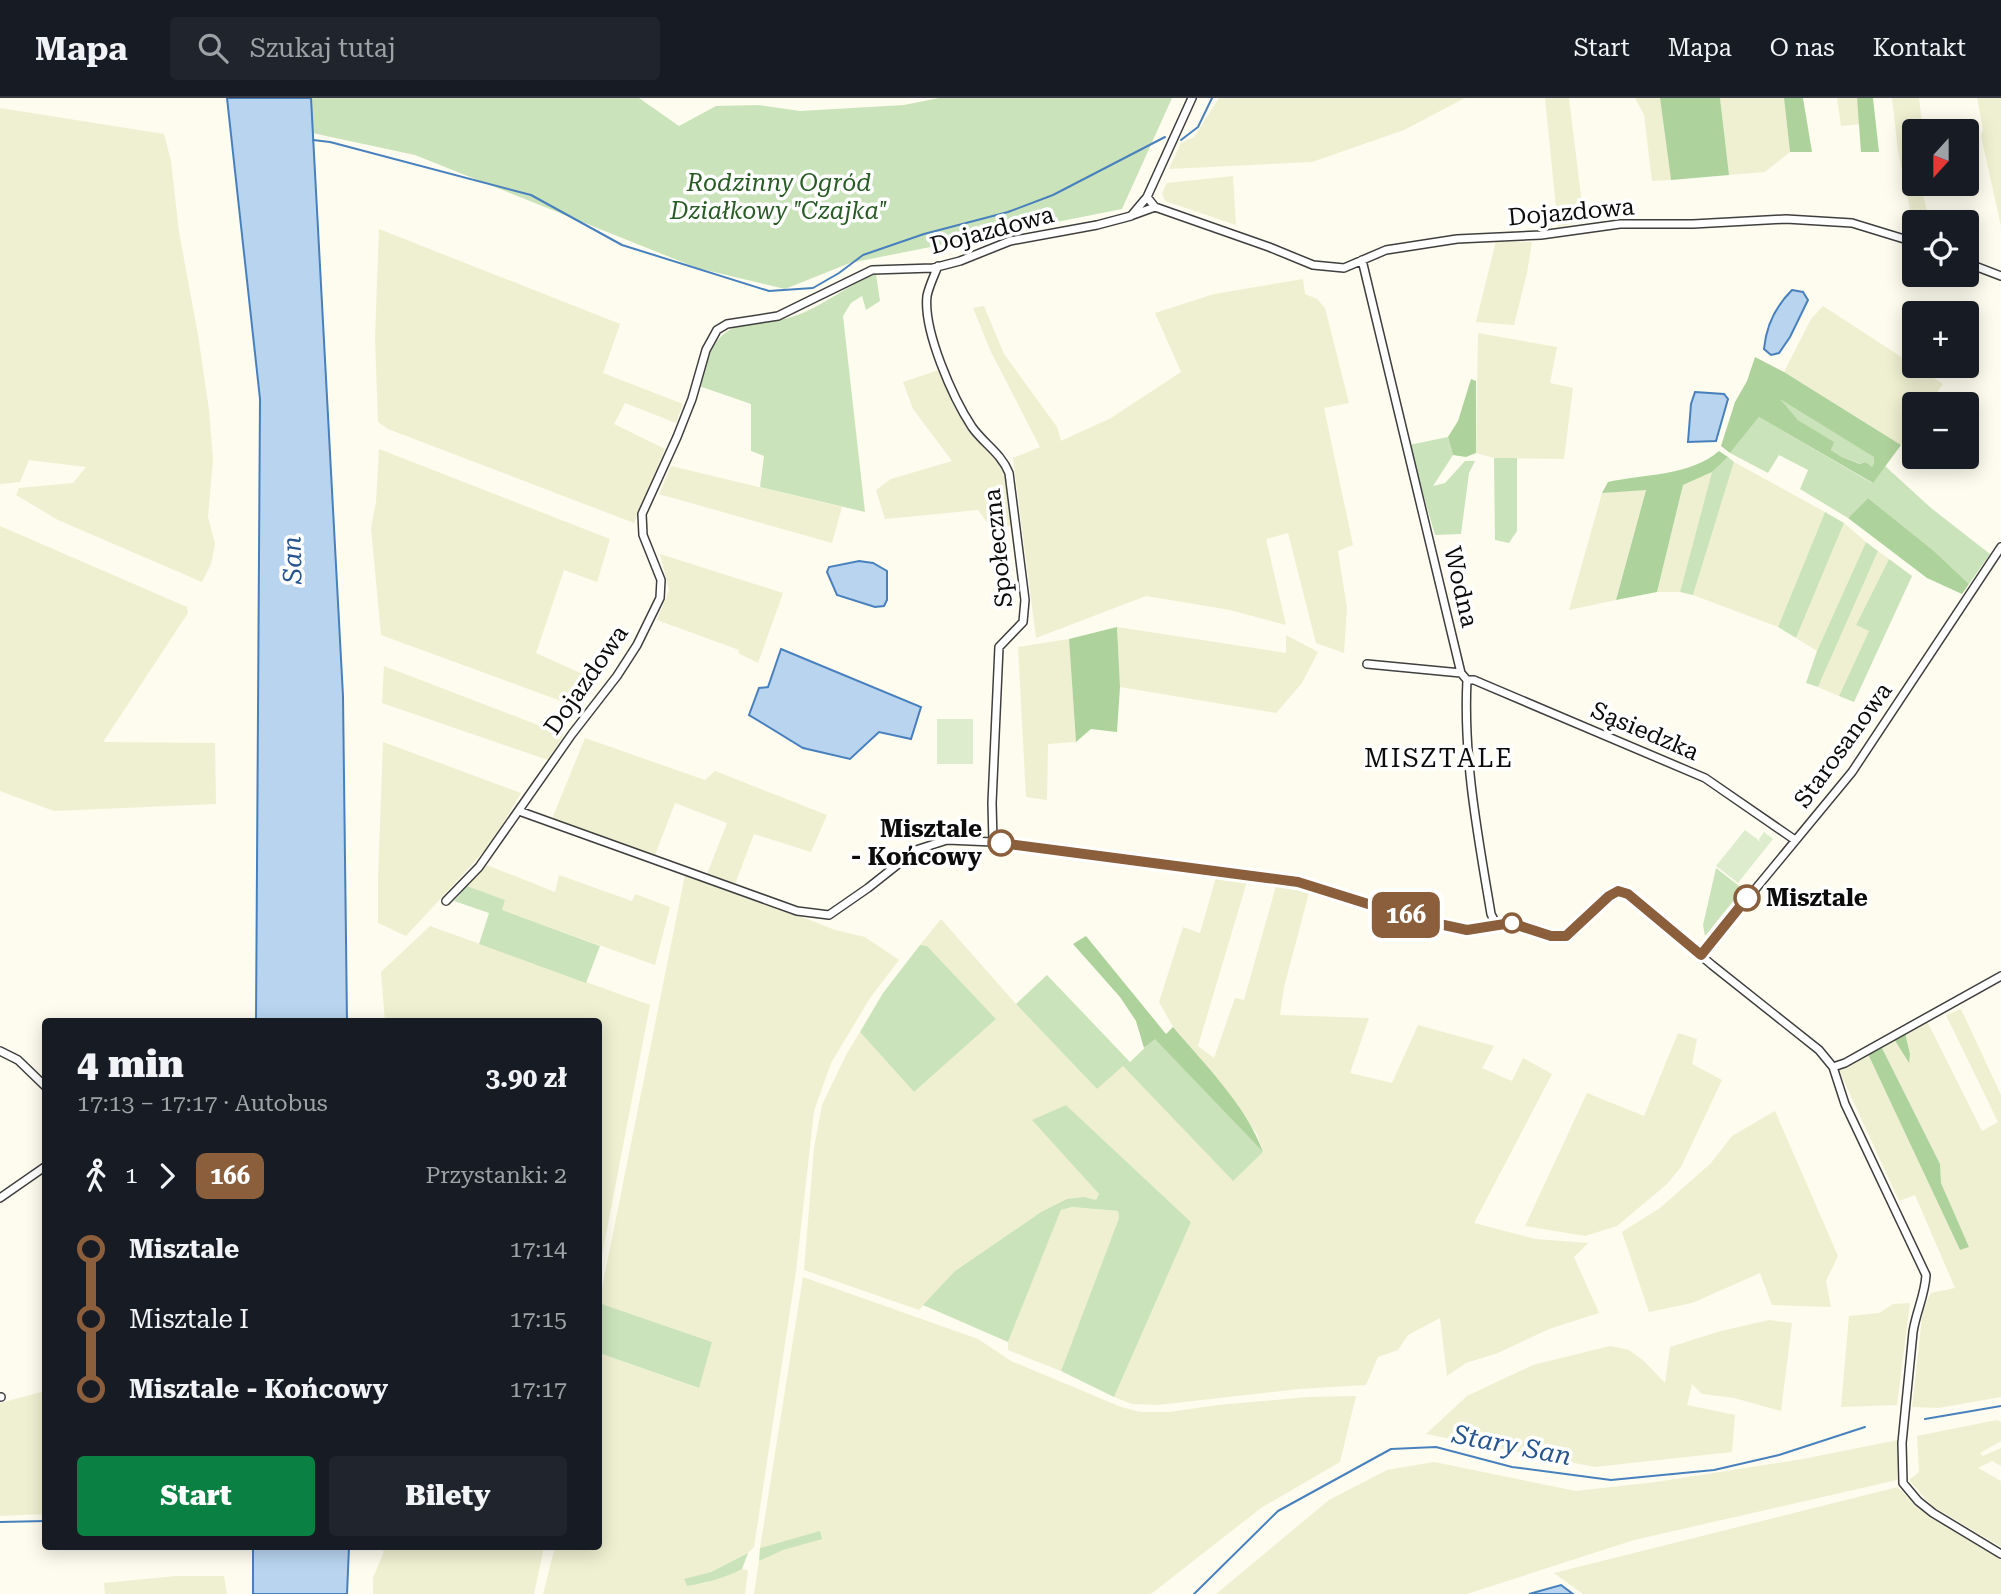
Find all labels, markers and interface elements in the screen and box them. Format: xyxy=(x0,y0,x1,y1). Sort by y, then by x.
search box xyxy=(170,17,660,80)
text: Mapa xyxy=(35,29,128,68)
icon: search xyxy=(194,29,232,67)
text: Szukaj tutaj xyxy=(250,33,396,63)
text: Start xyxy=(1574,34,1630,62)
text: Mapa xyxy=(1668,34,1732,62)
text: O nas xyxy=(1770,34,1835,62)
text: Kontakt xyxy=(1873,34,1966,62)
north arrow xyxy=(1902,119,1979,196)
map controls xyxy=(1902,119,1979,469)
park label: Rodzinny Ogród Działkowy "Czajka" xyxy=(669,169,888,225)
street label: Dojazdowa xyxy=(1507,193,1635,231)
street label: Dojazdowa xyxy=(927,200,1057,260)
button: locate xyxy=(1902,210,1979,287)
button: + xyxy=(1902,301,1979,378)
button: − xyxy=(1902,392,1979,469)
street label: Społeczna xyxy=(978,487,1018,609)
water label: San xyxy=(277,536,307,585)
street label: Wodna xyxy=(1438,544,1484,630)
street label: Dojazdowa xyxy=(538,620,634,740)
street label: Starosanowa xyxy=(1788,677,1898,813)
street label: Sąsiedzka xyxy=(1587,696,1703,766)
district label: MISZTALE xyxy=(1364,743,1514,773)
place label: Misztale - Końcowy xyxy=(851,815,982,871)
marker: Misztale - Końcowy xyxy=(988,830,1014,856)
place label: Misztale xyxy=(1766,884,1868,912)
marker: Misztale xyxy=(1734,885,1760,911)
line badge: 166 xyxy=(1366,892,1446,938)
text: 166 xyxy=(1386,901,1426,929)
unlabelled marker xyxy=(1502,913,1522,933)
text: 4 min xyxy=(77,1042,184,1086)
text: 3.90 zł xyxy=(485,1063,567,1093)
text: 17:13 – 17:17 · Autobus xyxy=(77,1090,328,1117)
icon: walk xyxy=(77,1157,115,1195)
icon: forward xyxy=(148,1157,186,1195)
text: 1 xyxy=(125,1162,138,1189)
text: 166 xyxy=(210,1162,250,1190)
text: Przystanki: 2 xyxy=(425,1162,567,1189)
text: Misztale xyxy=(129,1234,239,1264)
text: 17:14 xyxy=(510,1236,567,1263)
text: Misztale I xyxy=(129,1304,249,1334)
text: 17:15 xyxy=(510,1306,567,1333)
text: Misztale - Końcowy xyxy=(129,1374,388,1404)
text: 17:17 xyxy=(510,1376,567,1403)
water label: Stary San xyxy=(1449,1419,1574,1471)
button: Start xyxy=(77,1456,315,1536)
button: Bilety xyxy=(329,1456,567,1536)

